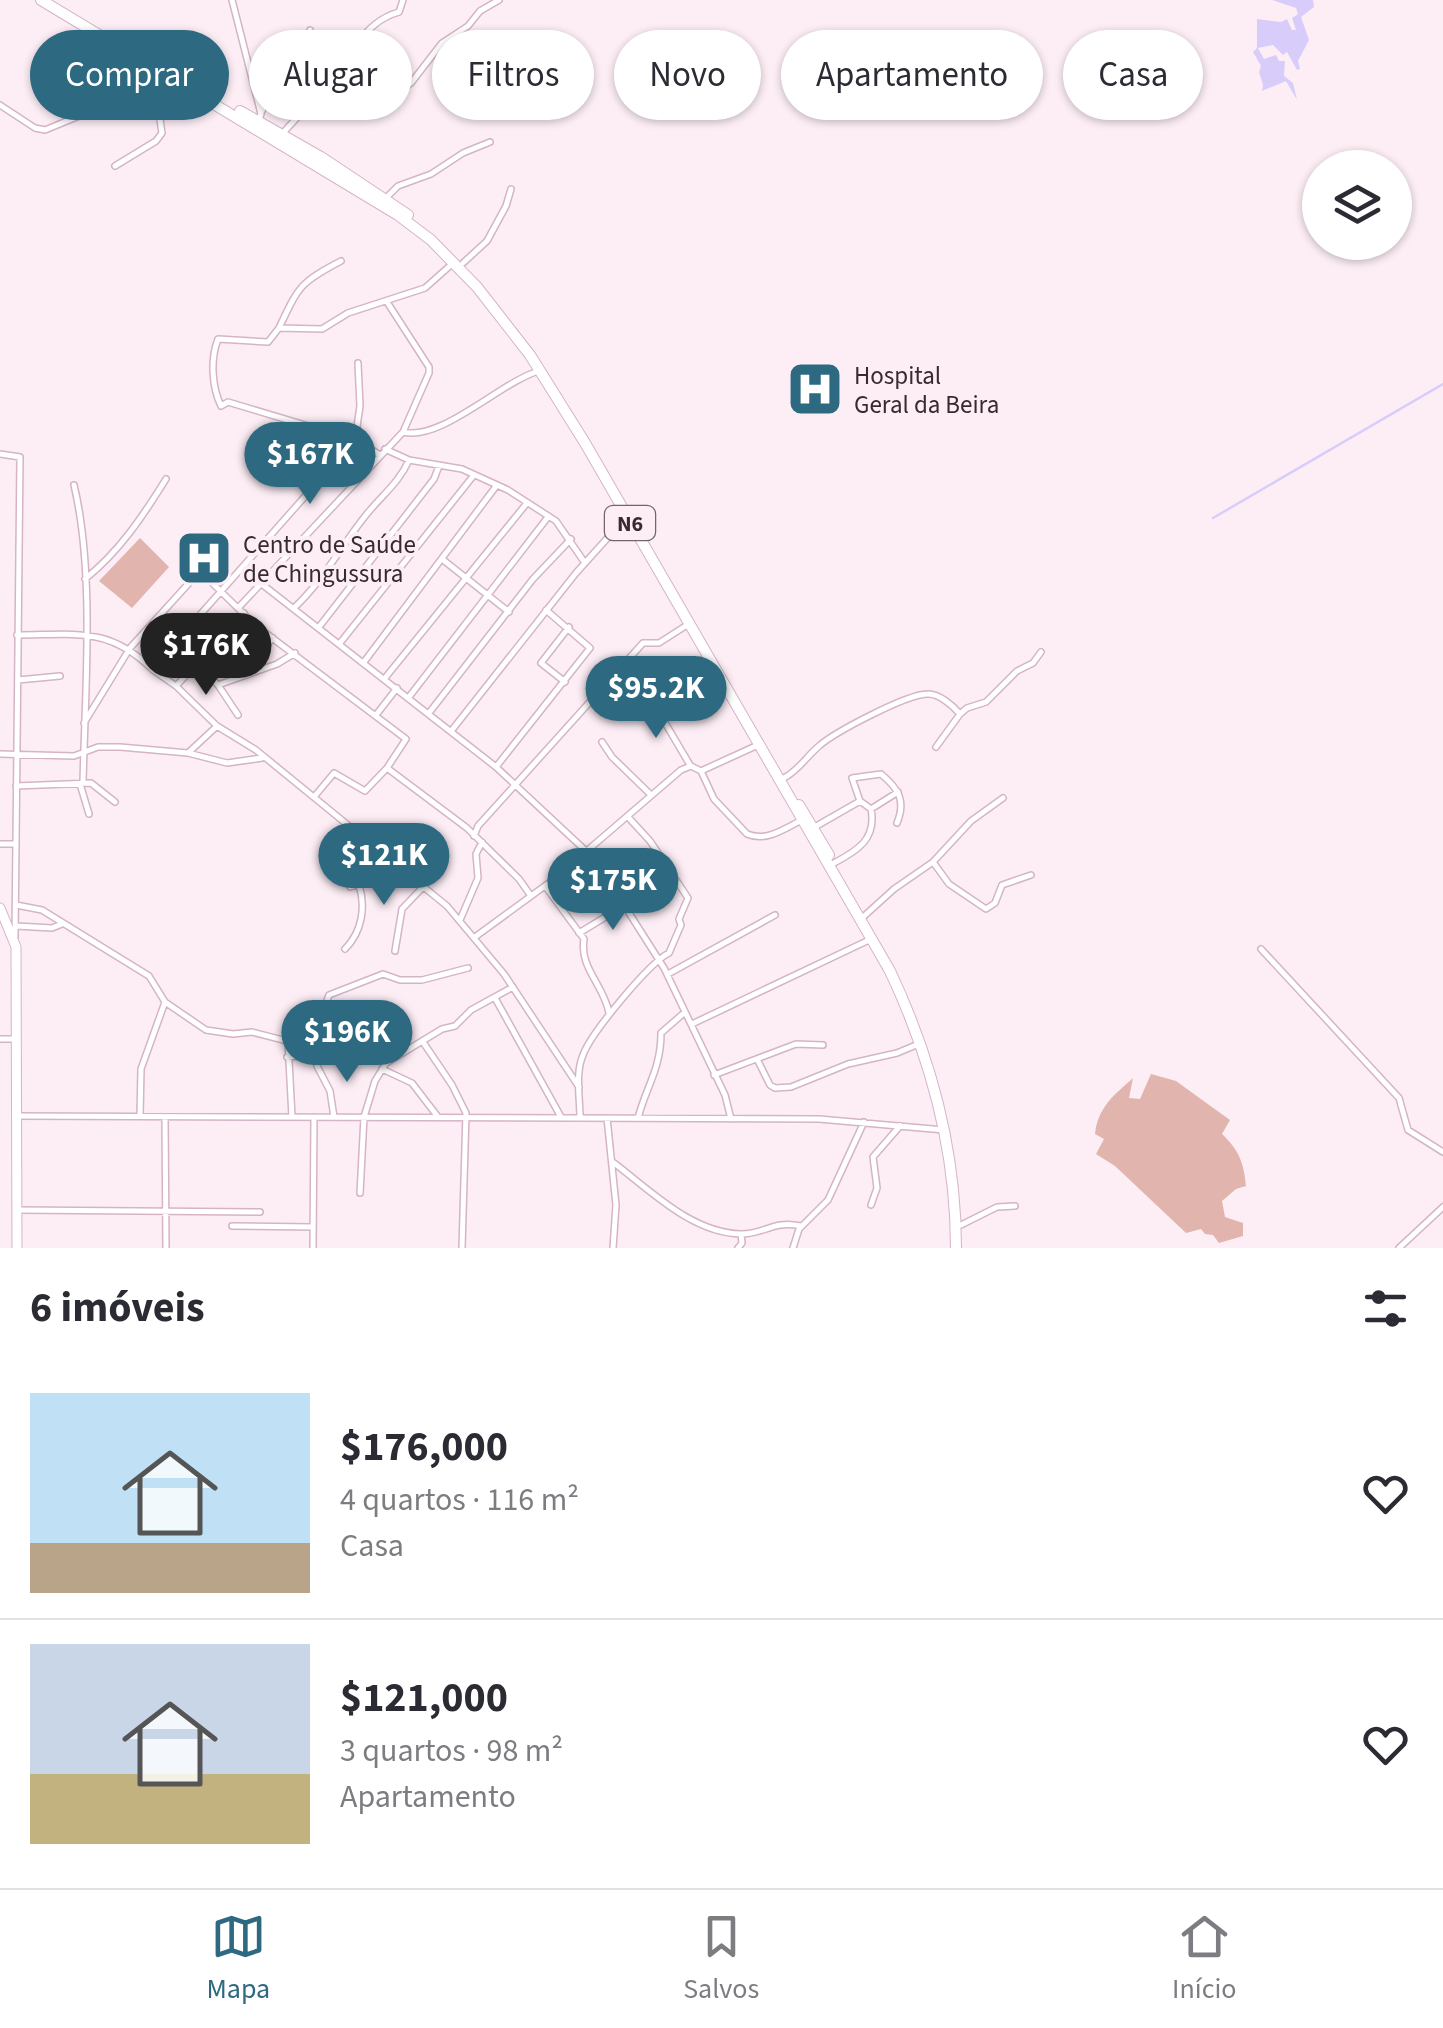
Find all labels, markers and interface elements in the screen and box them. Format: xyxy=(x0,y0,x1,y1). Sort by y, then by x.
chip: Comprar xyxy=(30,30,229,120)
chip: Alugar xyxy=(249,30,412,120)
chip: Filtros xyxy=(432,30,594,120)
chip: Novo xyxy=(614,30,761,120)
chip: Apartamento xyxy=(781,30,1043,120)
chip: Casa xyxy=(1063,30,1203,120)
map controls xyxy=(1302,150,1412,260)
button: layers xyxy=(1302,150,1412,260)
place label: Hospital Geral da Beira xyxy=(854,358,999,423)
hospital icon: Hospital Geral da Beira xyxy=(785,359,845,419)
pin: $167K xyxy=(240,422,380,507)
text: $167K xyxy=(266,431,354,477)
road number: N6 xyxy=(605,506,655,540)
place label: Centro de Saúde de Chingussura xyxy=(243,527,416,592)
hospital icon: Centro de Saúde de Chingussura xyxy=(174,528,234,588)
pin: $176K xyxy=(136,613,276,698)
text: $176K xyxy=(162,622,250,668)
pin: $95.2K xyxy=(575,656,737,741)
text: $95.2K xyxy=(608,665,704,711)
pin: $121K xyxy=(314,823,454,908)
text: $121K xyxy=(340,832,428,878)
pin: $175K xyxy=(543,848,683,933)
text: $175K xyxy=(569,857,657,903)
pin: $196K xyxy=(277,1000,417,1085)
text: $196K xyxy=(303,1009,391,1055)
text: 6 imóveis xyxy=(30,1278,205,1338)
icon: filters xyxy=(1358,1281,1413,1336)
text: $176,000 xyxy=(340,1417,508,1477)
icon: home xyxy=(110,1433,230,1553)
icon: heart xyxy=(1358,1466,1413,1521)
text: 4 quartos · 116 m² xyxy=(340,1477,579,1523)
text: Casa xyxy=(340,1523,404,1569)
text: $121,000 xyxy=(340,1668,508,1728)
icon: home xyxy=(110,1684,230,1804)
icon: heart xyxy=(1358,1717,1413,1772)
text: 3 quartos · 98 m² xyxy=(340,1728,563,1774)
text: Apartamento xyxy=(340,1774,516,1820)
tab: Mapa xyxy=(206,1909,270,2009)
tab: Salvos xyxy=(683,1909,759,2009)
tab: Início xyxy=(1172,1909,1237,2009)

